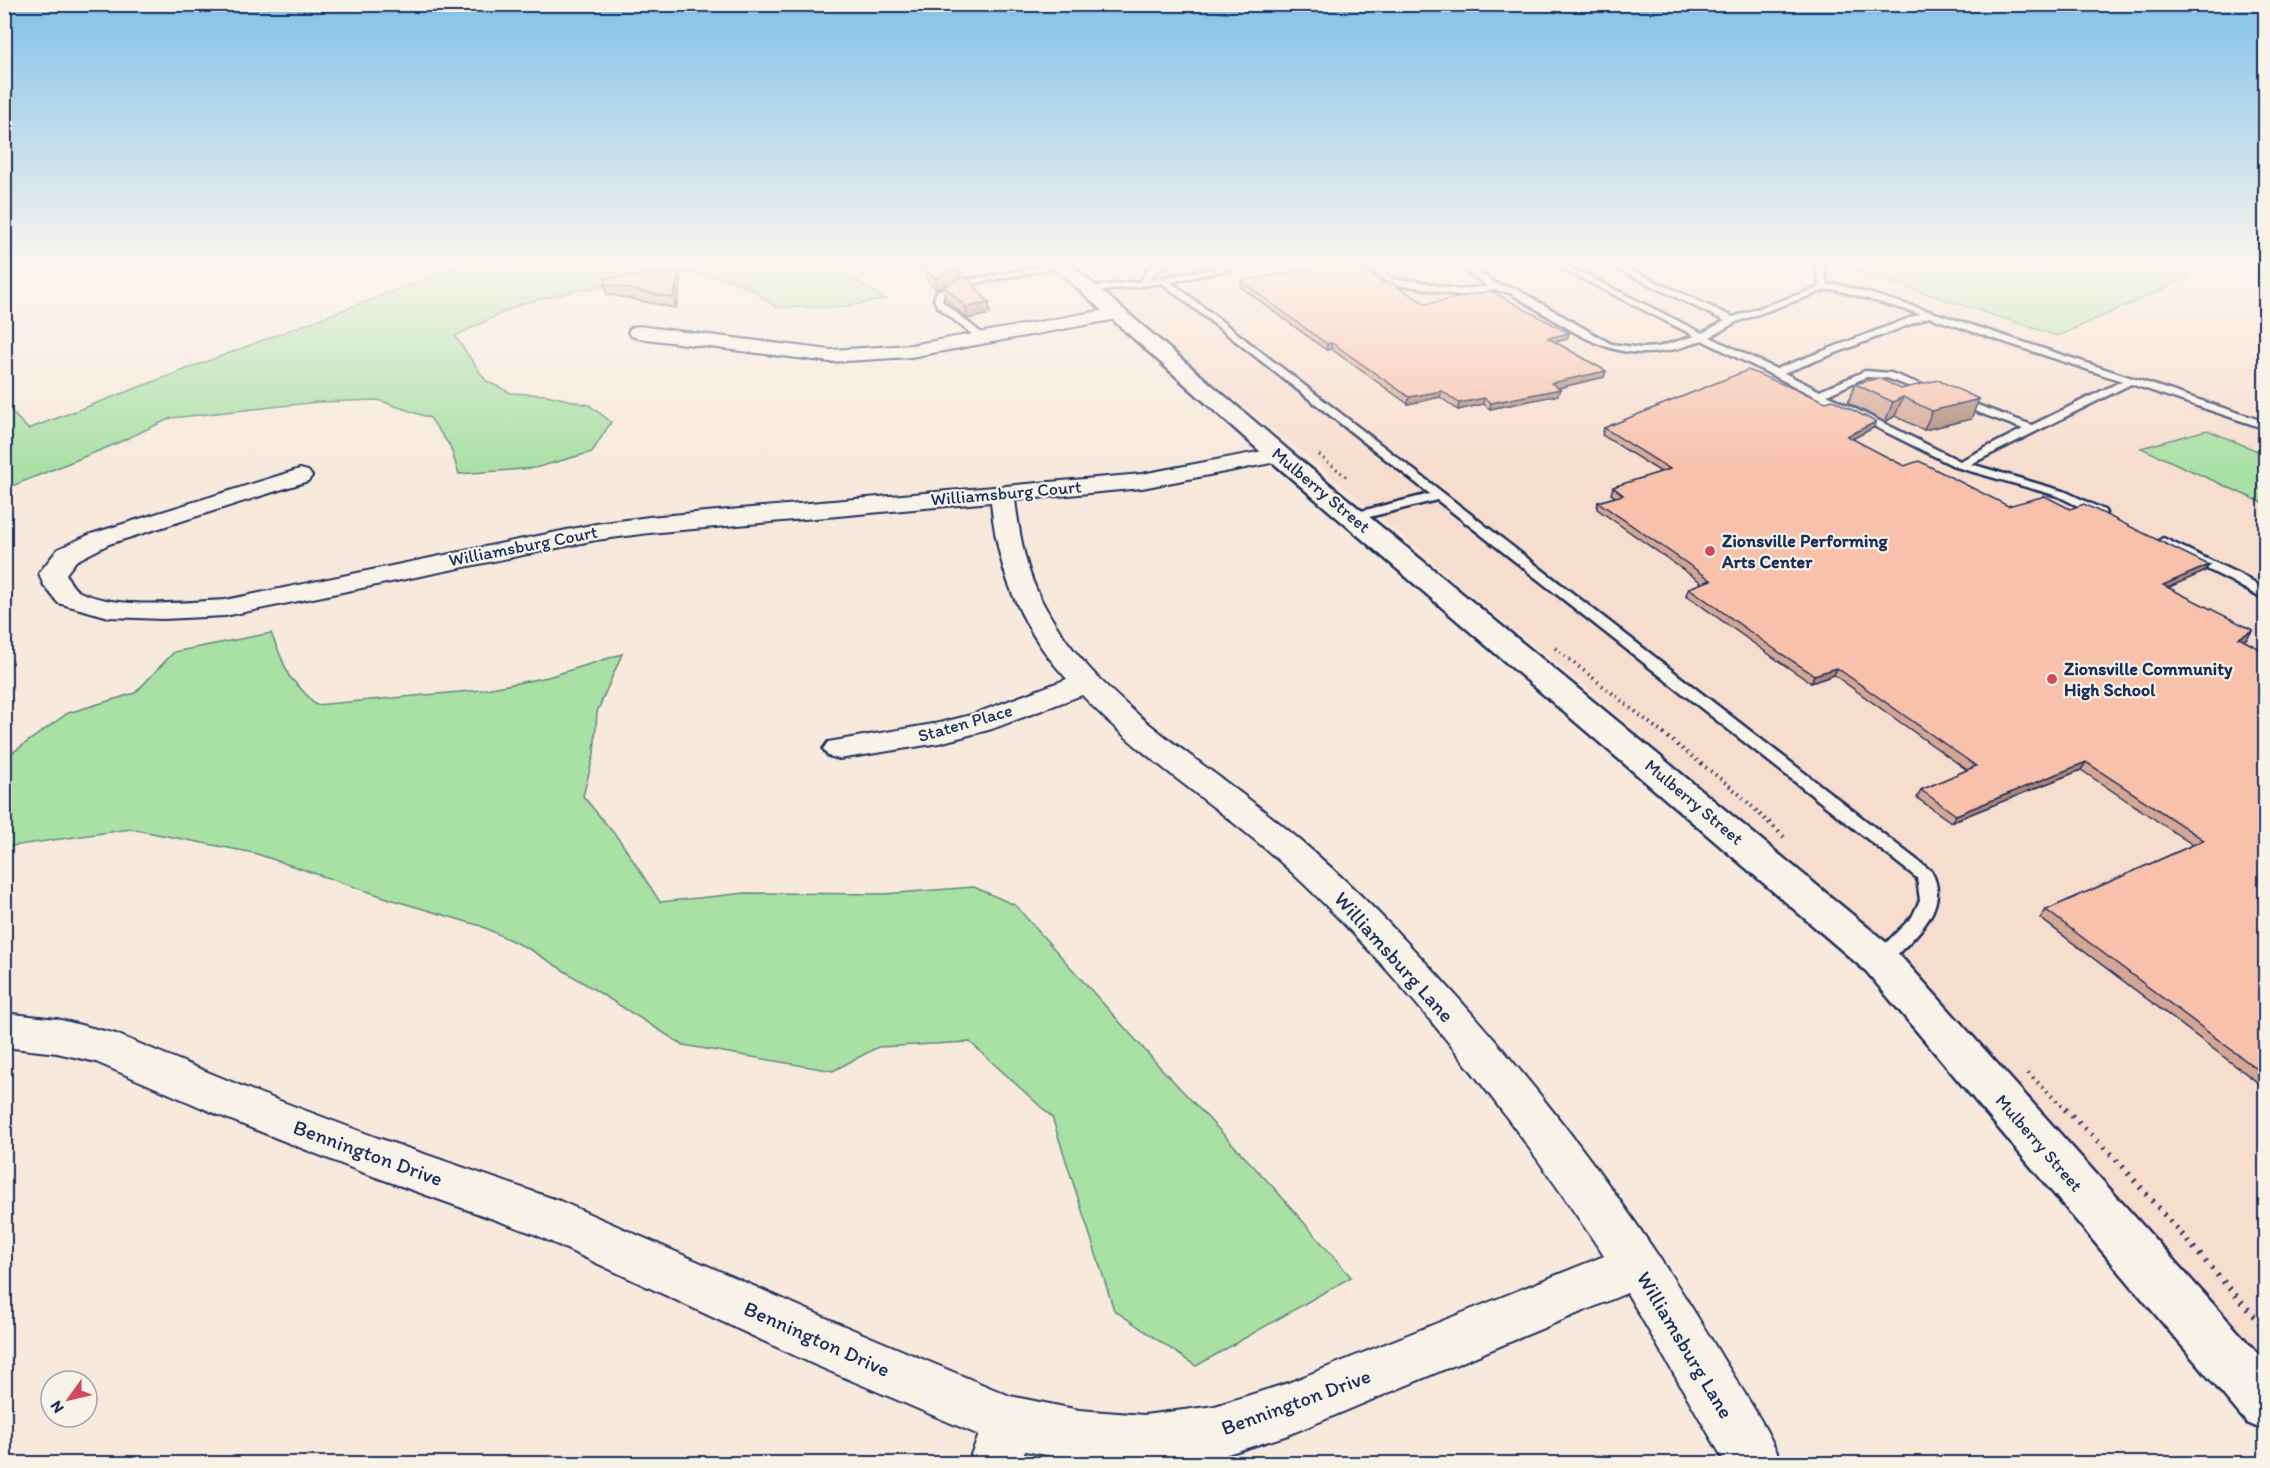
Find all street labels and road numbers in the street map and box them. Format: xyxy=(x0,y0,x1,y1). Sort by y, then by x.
street label: Mulberry Street xyxy=(1267,442,1375,538)
street label: Williamsburg Court xyxy=(930,475,1083,511)
street label: Williamsburg Court xyxy=(447,521,600,571)
street label: Staten Place xyxy=(915,699,1015,747)
street label: Mulberry Street xyxy=(1640,754,1748,850)
street label: Williamsburg Lane xyxy=(1329,886,1460,1027)
street label: Mulberry Street xyxy=(1991,1090,2087,1196)
street label: Bennington Drive xyxy=(290,1114,446,1191)
street label: Williamsburg Lane xyxy=(1632,1267,1739,1423)
street label: Bennington Drive xyxy=(740,1295,894,1382)
street label: Bennington Drive xyxy=(1218,1363,1374,1440)

